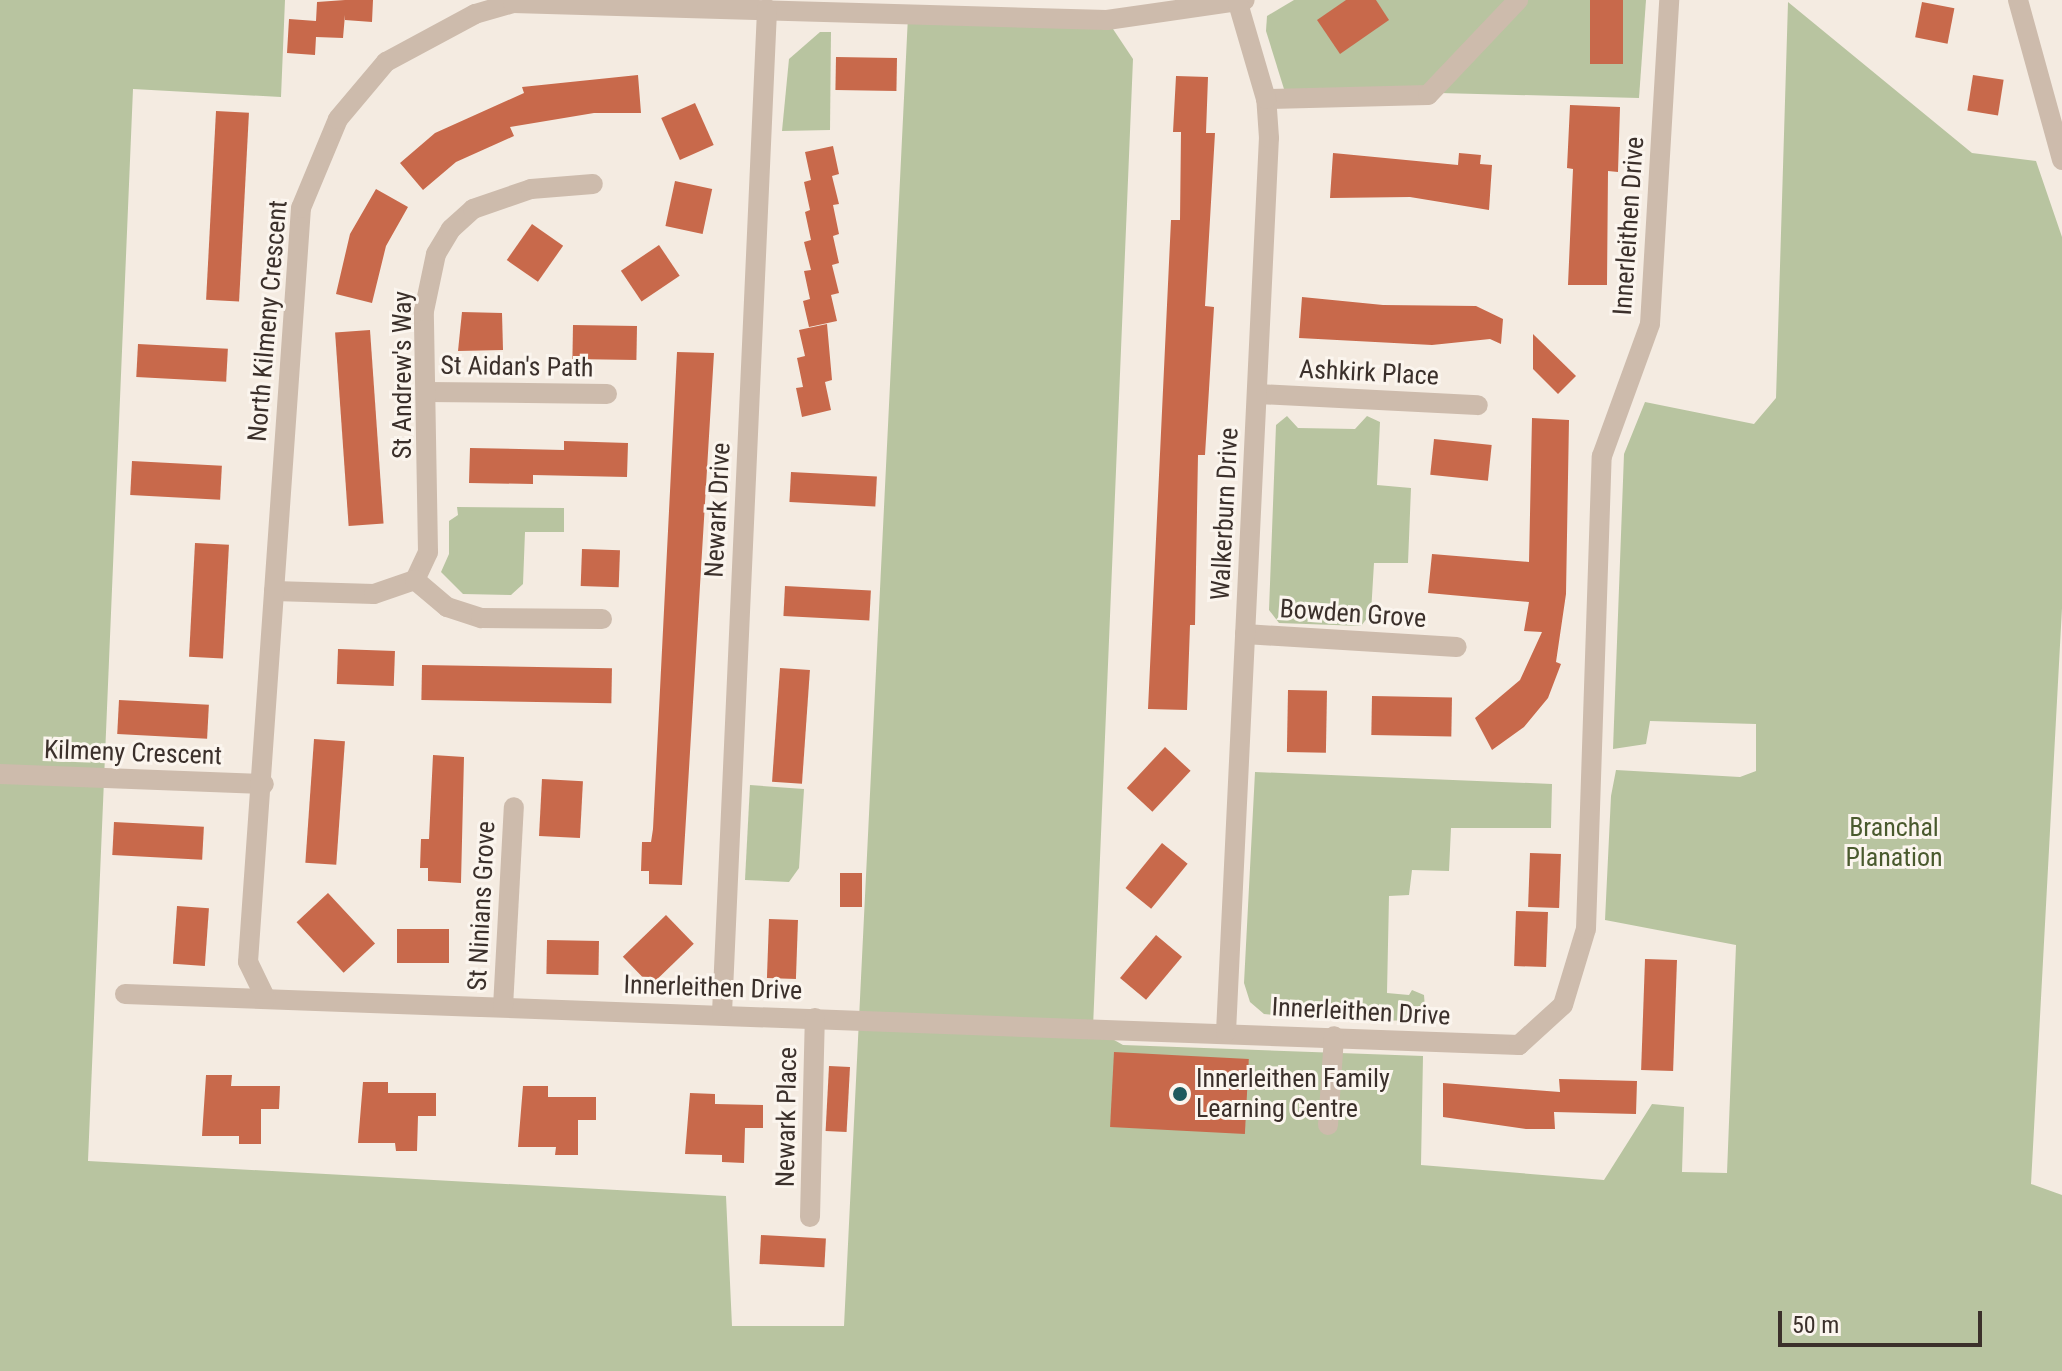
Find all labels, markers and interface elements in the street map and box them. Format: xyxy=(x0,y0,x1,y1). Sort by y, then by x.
street label: Innerleithen Drive xyxy=(1607,136,1651,316)
street label: North Kilmeny Crescent xyxy=(242,199,294,443)
street label: St Andrew's Way xyxy=(387,291,419,459)
street label: St Aidan's Path xyxy=(440,350,594,384)
street label: Ashkirk Place xyxy=(1298,354,1440,392)
street label: Walkerburn Drive xyxy=(1205,427,1245,601)
street label: Newark Drive xyxy=(699,442,737,578)
street label: Bowden Grove xyxy=(1279,593,1427,635)
street label: Kilmeny Crescent xyxy=(43,734,223,772)
park label: Branchal Planation xyxy=(1845,812,1943,874)
street label: St Ninians Grove xyxy=(462,820,502,992)
street label: Innerleithen Drive xyxy=(623,969,803,1007)
street label: Innerleithen Drive xyxy=(1271,992,1451,1032)
street label: Newark Place xyxy=(770,1047,804,1187)
place label: Innerleithen Family Learning Centre xyxy=(1196,1063,1390,1124)
marker: Innerleithen Family Learning Centre xyxy=(1171,1085,1189,1103)
scale bar xyxy=(1782,1295,1986,1345)
text: 50 m xyxy=(1792,1311,1839,1339)

